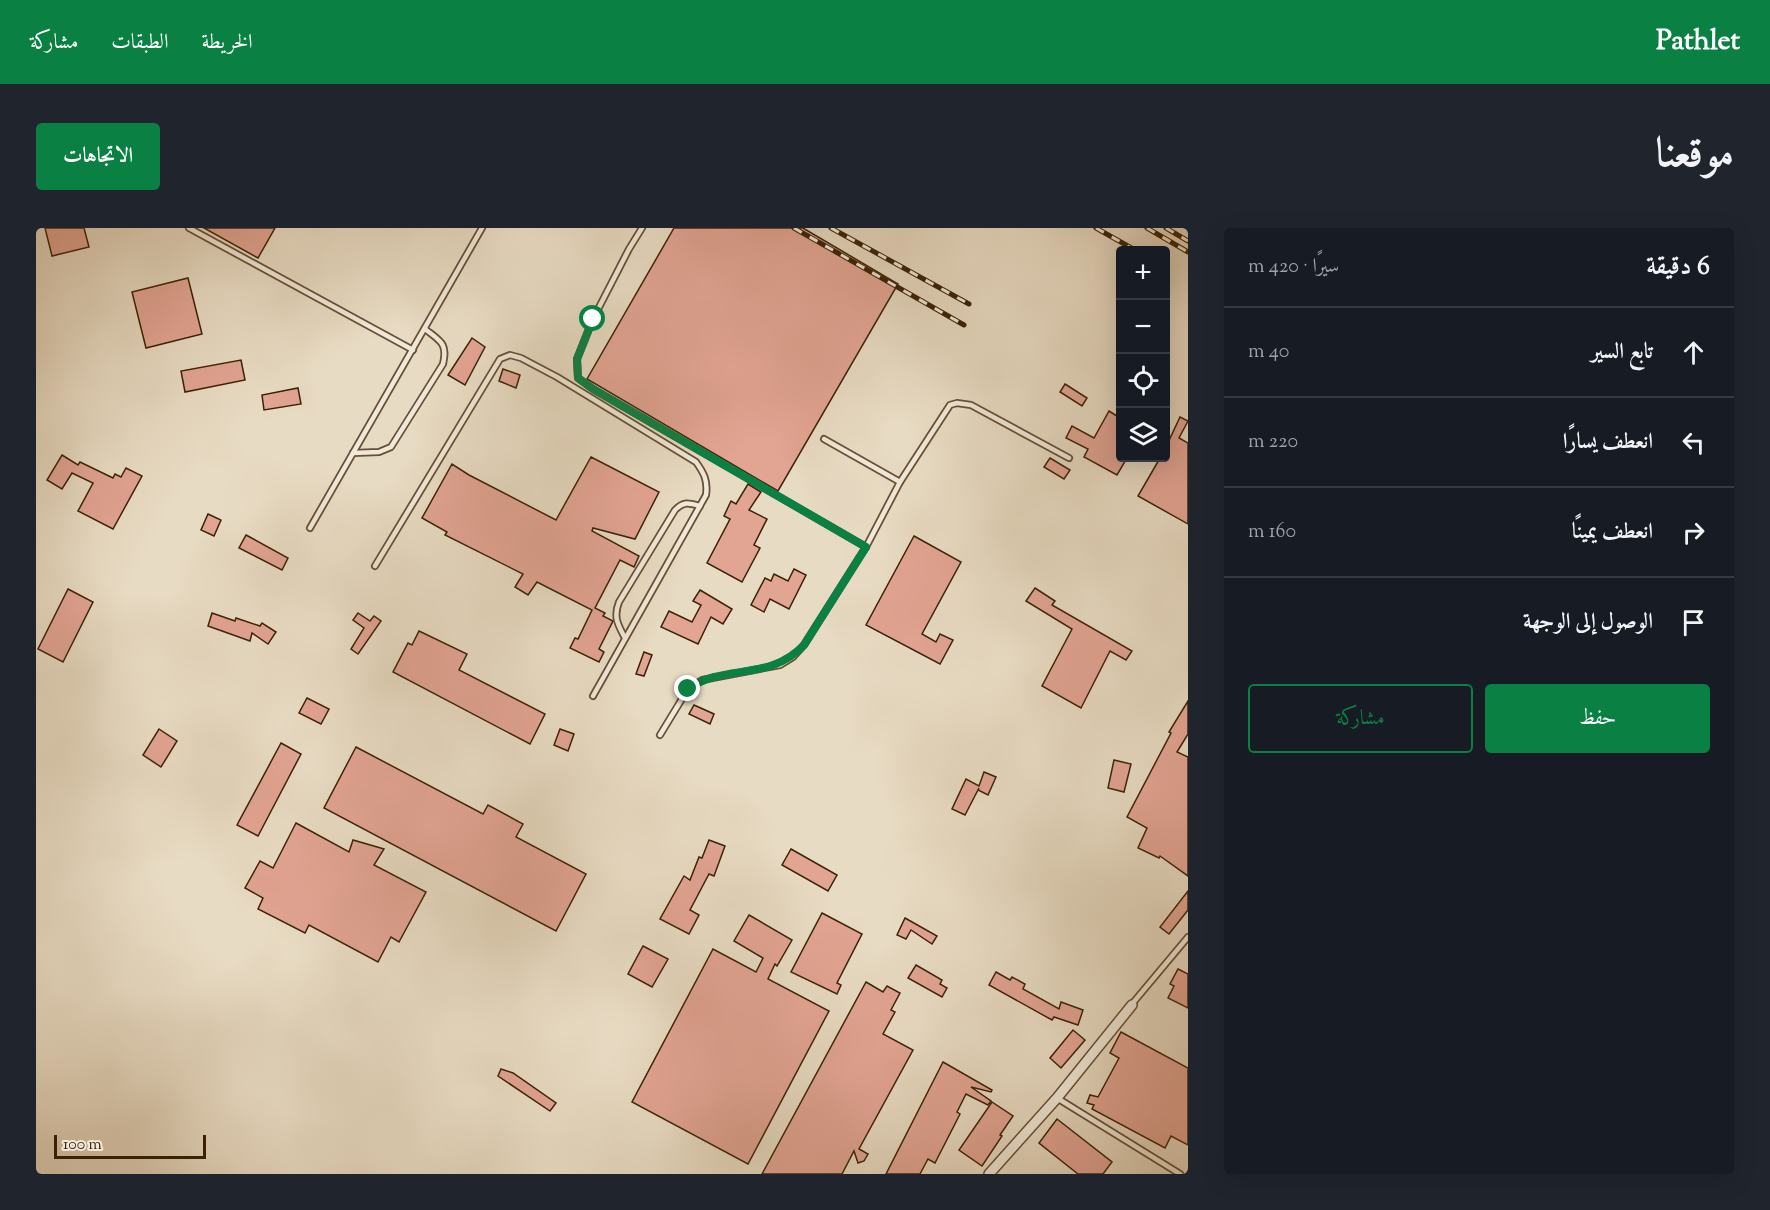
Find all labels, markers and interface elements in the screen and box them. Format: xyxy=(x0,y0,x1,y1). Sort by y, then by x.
text: Pathlet xyxy=(1656,22,1740,62)
text: مشاركة xyxy=(30,28,78,58)
text: الطبقات xyxy=(111,28,168,58)
text: الخريطة xyxy=(201,28,253,58)
button: الاتجاهات xyxy=(36,123,160,190)
text: موقعنا xyxy=(1656,126,1734,186)
map controls xyxy=(1116,246,1170,462)
button: + xyxy=(1116,246,1170,300)
text: 6 دقيقة xyxy=(1646,249,1710,286)
text: سيرًا · 420 m xyxy=(1248,253,1339,282)
button: − xyxy=(1116,300,1170,354)
route start xyxy=(579,305,605,331)
icon: ahead xyxy=(1677,336,1710,369)
text: تابع السير xyxy=(1591,337,1653,369)
text: 40 m xyxy=(1248,338,1289,367)
button: locate xyxy=(1116,354,1170,408)
button: layers xyxy=(1116,408,1170,462)
icon: left xyxy=(1677,426,1710,459)
text: انعطف يسارًا xyxy=(1563,427,1653,459)
text: 220 m xyxy=(1248,428,1298,457)
icon: right xyxy=(1677,516,1710,549)
text: انعطف يمينًا xyxy=(1572,517,1653,549)
text: 160 m xyxy=(1248,518,1296,547)
icon: arrive xyxy=(1677,606,1710,639)
text: الوصول إلى الوجهة xyxy=(1523,607,1653,639)
route end xyxy=(674,675,700,701)
button: مشاركة xyxy=(1248,684,1473,753)
button: حفظ xyxy=(1485,684,1710,753)
scale bar xyxy=(54,1132,206,1160)
text: 100 m xyxy=(63,1134,102,1157)

